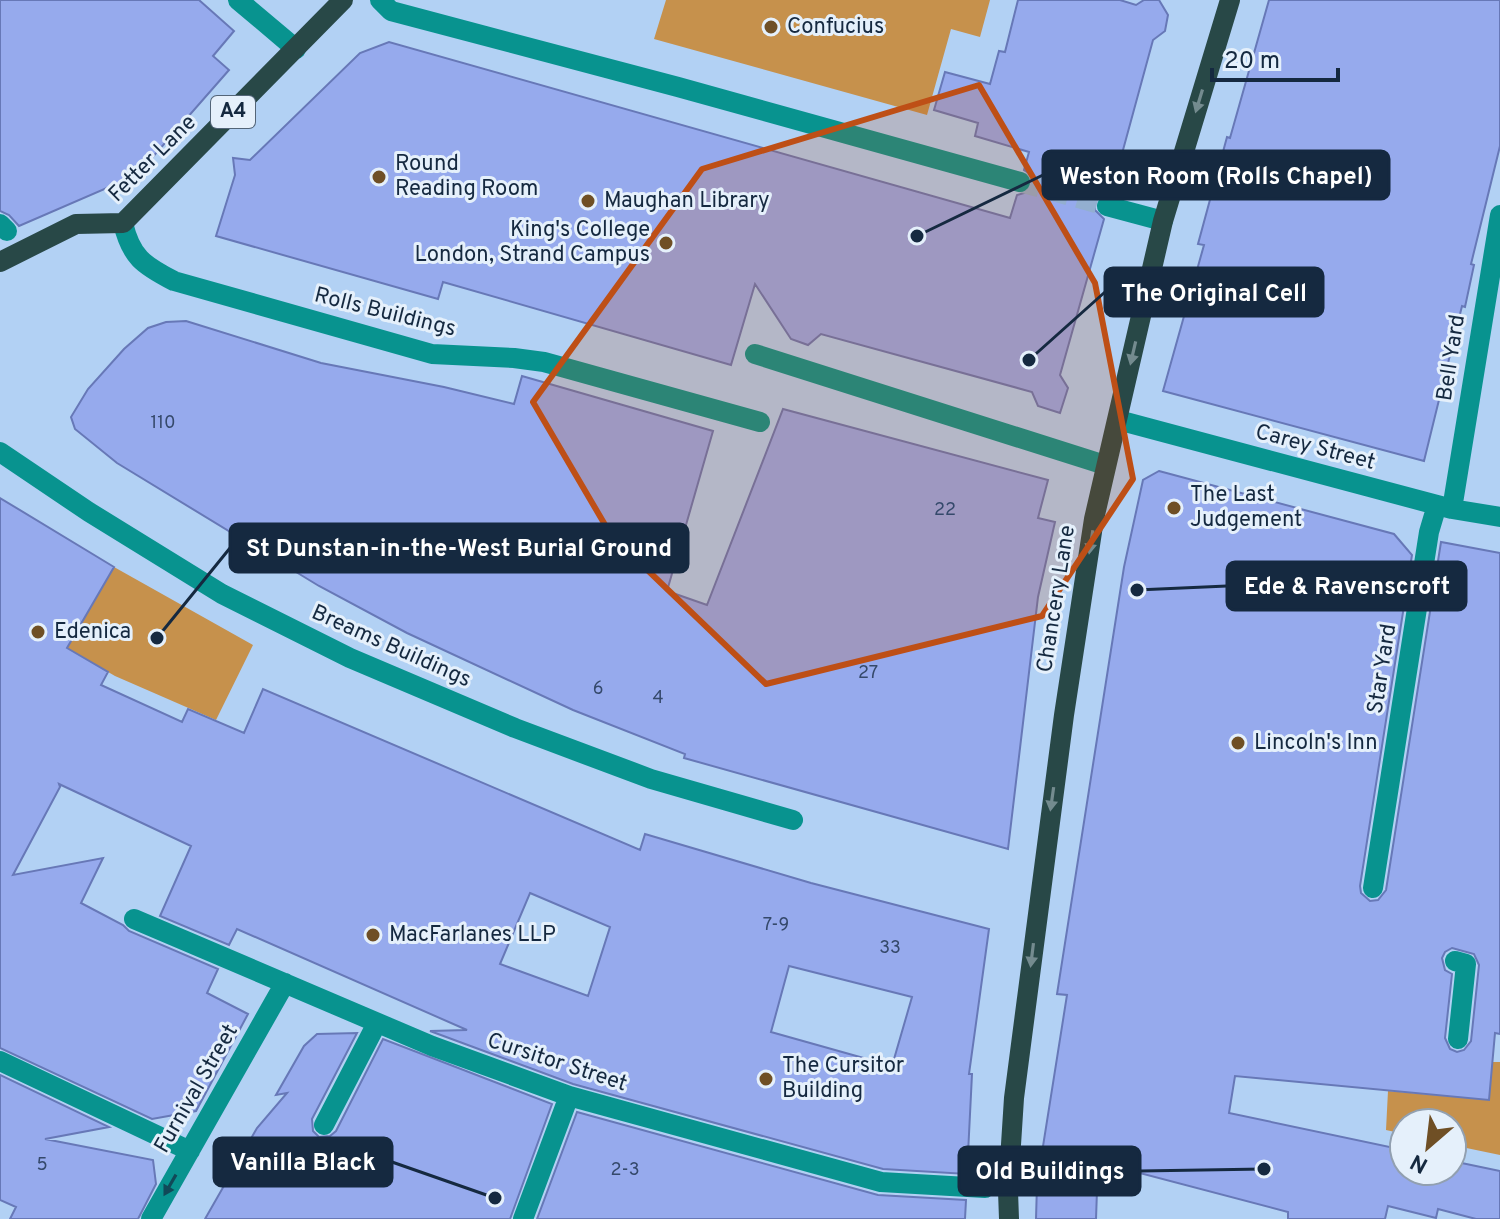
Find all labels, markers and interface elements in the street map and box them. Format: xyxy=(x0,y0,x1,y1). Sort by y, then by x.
place label: Confucius xyxy=(787,14,884,41)
marker: Confucius xyxy=(762,18,780,36)
scale bar xyxy=(1212,32,1338,82)
text: 20 m xyxy=(1224,47,1280,77)
one-way arrow xyxy=(1192,90,1205,114)
road number: A4 xyxy=(211,96,255,128)
street label: Fetter Lane xyxy=(104,110,202,208)
place label: Round Reading Room xyxy=(395,151,538,203)
callout: Weston Room (Rolls Chapel) xyxy=(1043,151,1389,199)
text: Weston Room (Rolls Chapel) xyxy=(1059,163,1373,193)
marker: Round Reading Room xyxy=(370,168,388,186)
place label: Maughan Library xyxy=(604,188,770,215)
marker: Maughan Library xyxy=(579,192,597,210)
place label: King's College London, Strand Campus xyxy=(415,217,650,269)
marker: King's College London, Strand Campus xyxy=(657,234,675,252)
callout: The Original Cell xyxy=(1105,268,1323,316)
text: The Original Cell xyxy=(1121,280,1307,310)
street label: Rolls Buildings xyxy=(311,282,459,344)
street label: Bell Yard xyxy=(1432,313,1472,403)
one-way arrow xyxy=(1126,340,1139,365)
house number: 110 xyxy=(151,412,175,435)
street label: Carey Street xyxy=(1252,419,1378,477)
place label: The Last Judgement xyxy=(1190,482,1302,534)
house number: 22 xyxy=(934,499,956,522)
marker: The Last Judgement xyxy=(1165,499,1183,517)
street label: Chancery Lane xyxy=(1032,523,1082,675)
callout: St Dunstan-in-the-West Burial Ground xyxy=(230,524,688,572)
one-way arrow xyxy=(1084,529,1096,554)
text: St Dunstan-in-the-West Burial Ground xyxy=(246,535,672,565)
callout: Ede & Ravenscroft xyxy=(1227,562,1466,610)
text: Ede & Ravenscroft xyxy=(1244,573,1450,603)
street label: Breams Buildings xyxy=(307,600,475,694)
place label: Edenica xyxy=(54,619,131,646)
street label: Star Yard xyxy=(1363,622,1403,716)
marker: Edenica xyxy=(29,623,47,641)
house number: 27 xyxy=(858,662,878,685)
house number: 6 xyxy=(593,678,603,701)
house number: 4 xyxy=(652,687,664,710)
place label: Lincoln's Inn xyxy=(1254,730,1378,757)
marker: Lincoln's Inn xyxy=(1229,734,1247,752)
one-way arrow xyxy=(1045,787,1058,812)
house number: 7-9 xyxy=(763,914,789,937)
place label: MacFarlanes LLP xyxy=(389,922,556,949)
marker: MacFarlanes LLP xyxy=(364,926,382,944)
house number: 33 xyxy=(879,937,901,960)
one-way arrow xyxy=(1026,943,1039,968)
street label: Furnival Street xyxy=(149,1020,245,1158)
street label: Cursitor Street xyxy=(484,1028,630,1098)
place label: The Cursitor Building xyxy=(782,1053,905,1105)
marker: The Cursitor Building xyxy=(757,1070,775,1088)
north arrow xyxy=(1388,1107,1468,1187)
callout: Vanilla Black xyxy=(214,1138,392,1186)
callout: Old Buildings xyxy=(959,1147,1140,1195)
text: N xyxy=(1406,1147,1433,1178)
text: Vanilla Black xyxy=(230,1149,376,1179)
house number: 5 xyxy=(36,1154,48,1177)
text: Old Buildings xyxy=(975,1158,1125,1188)
house number: 2-3 xyxy=(610,1159,640,1182)
one-way arrow xyxy=(163,1174,177,1196)

